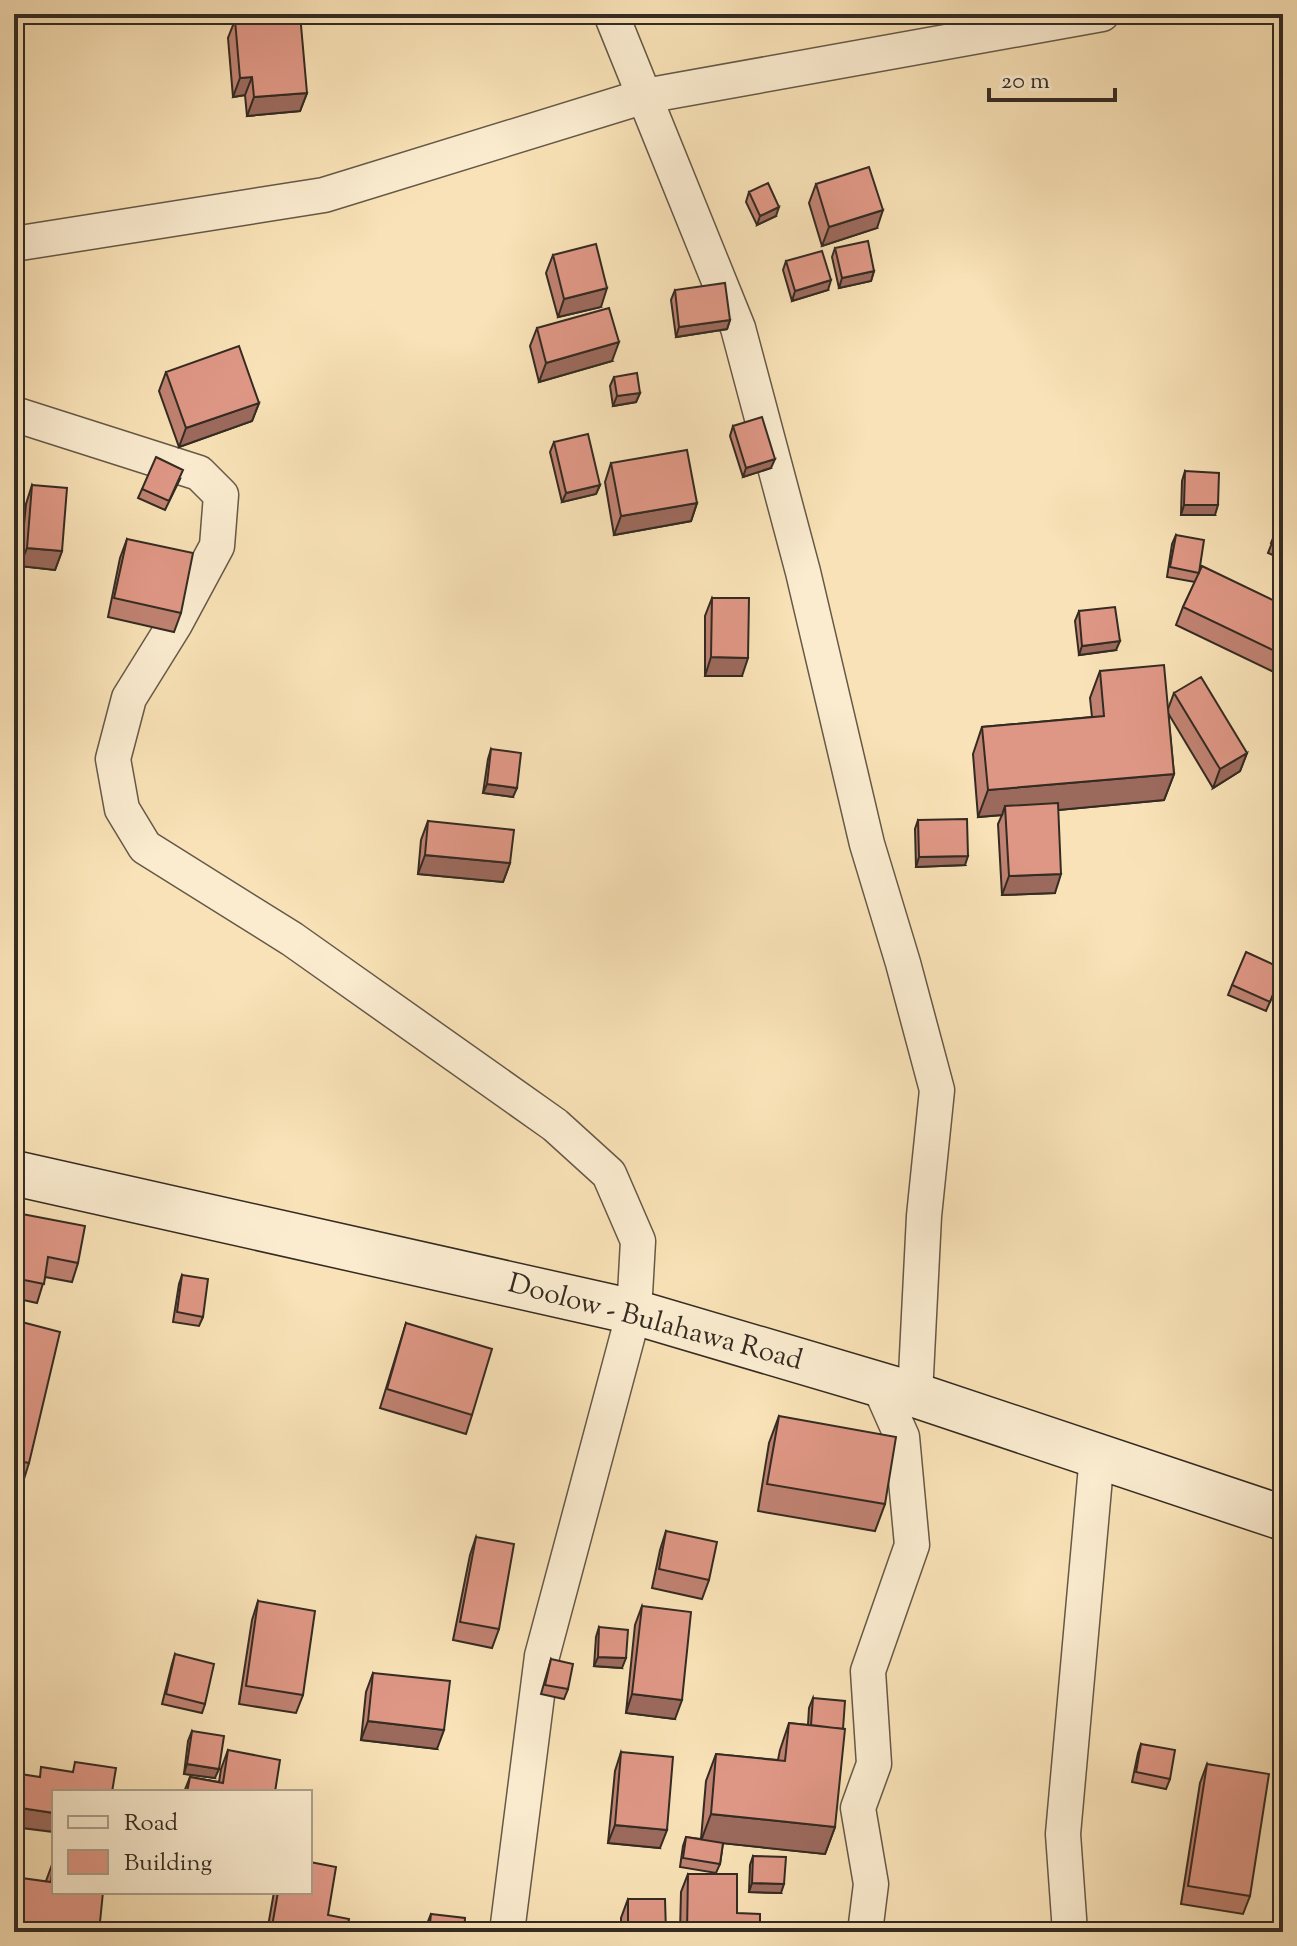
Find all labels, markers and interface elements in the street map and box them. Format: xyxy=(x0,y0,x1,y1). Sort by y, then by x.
scale bar xyxy=(989,52,1115,102)
text: 20 m xyxy=(1001,65,1050,99)
street label: Doolow - Bulahawa Road xyxy=(503,1264,807,1382)
legend xyxy=(52,1790,312,1894)
text: Road xyxy=(124,1807,178,1841)
text: Building xyxy=(124,1847,213,1881)

